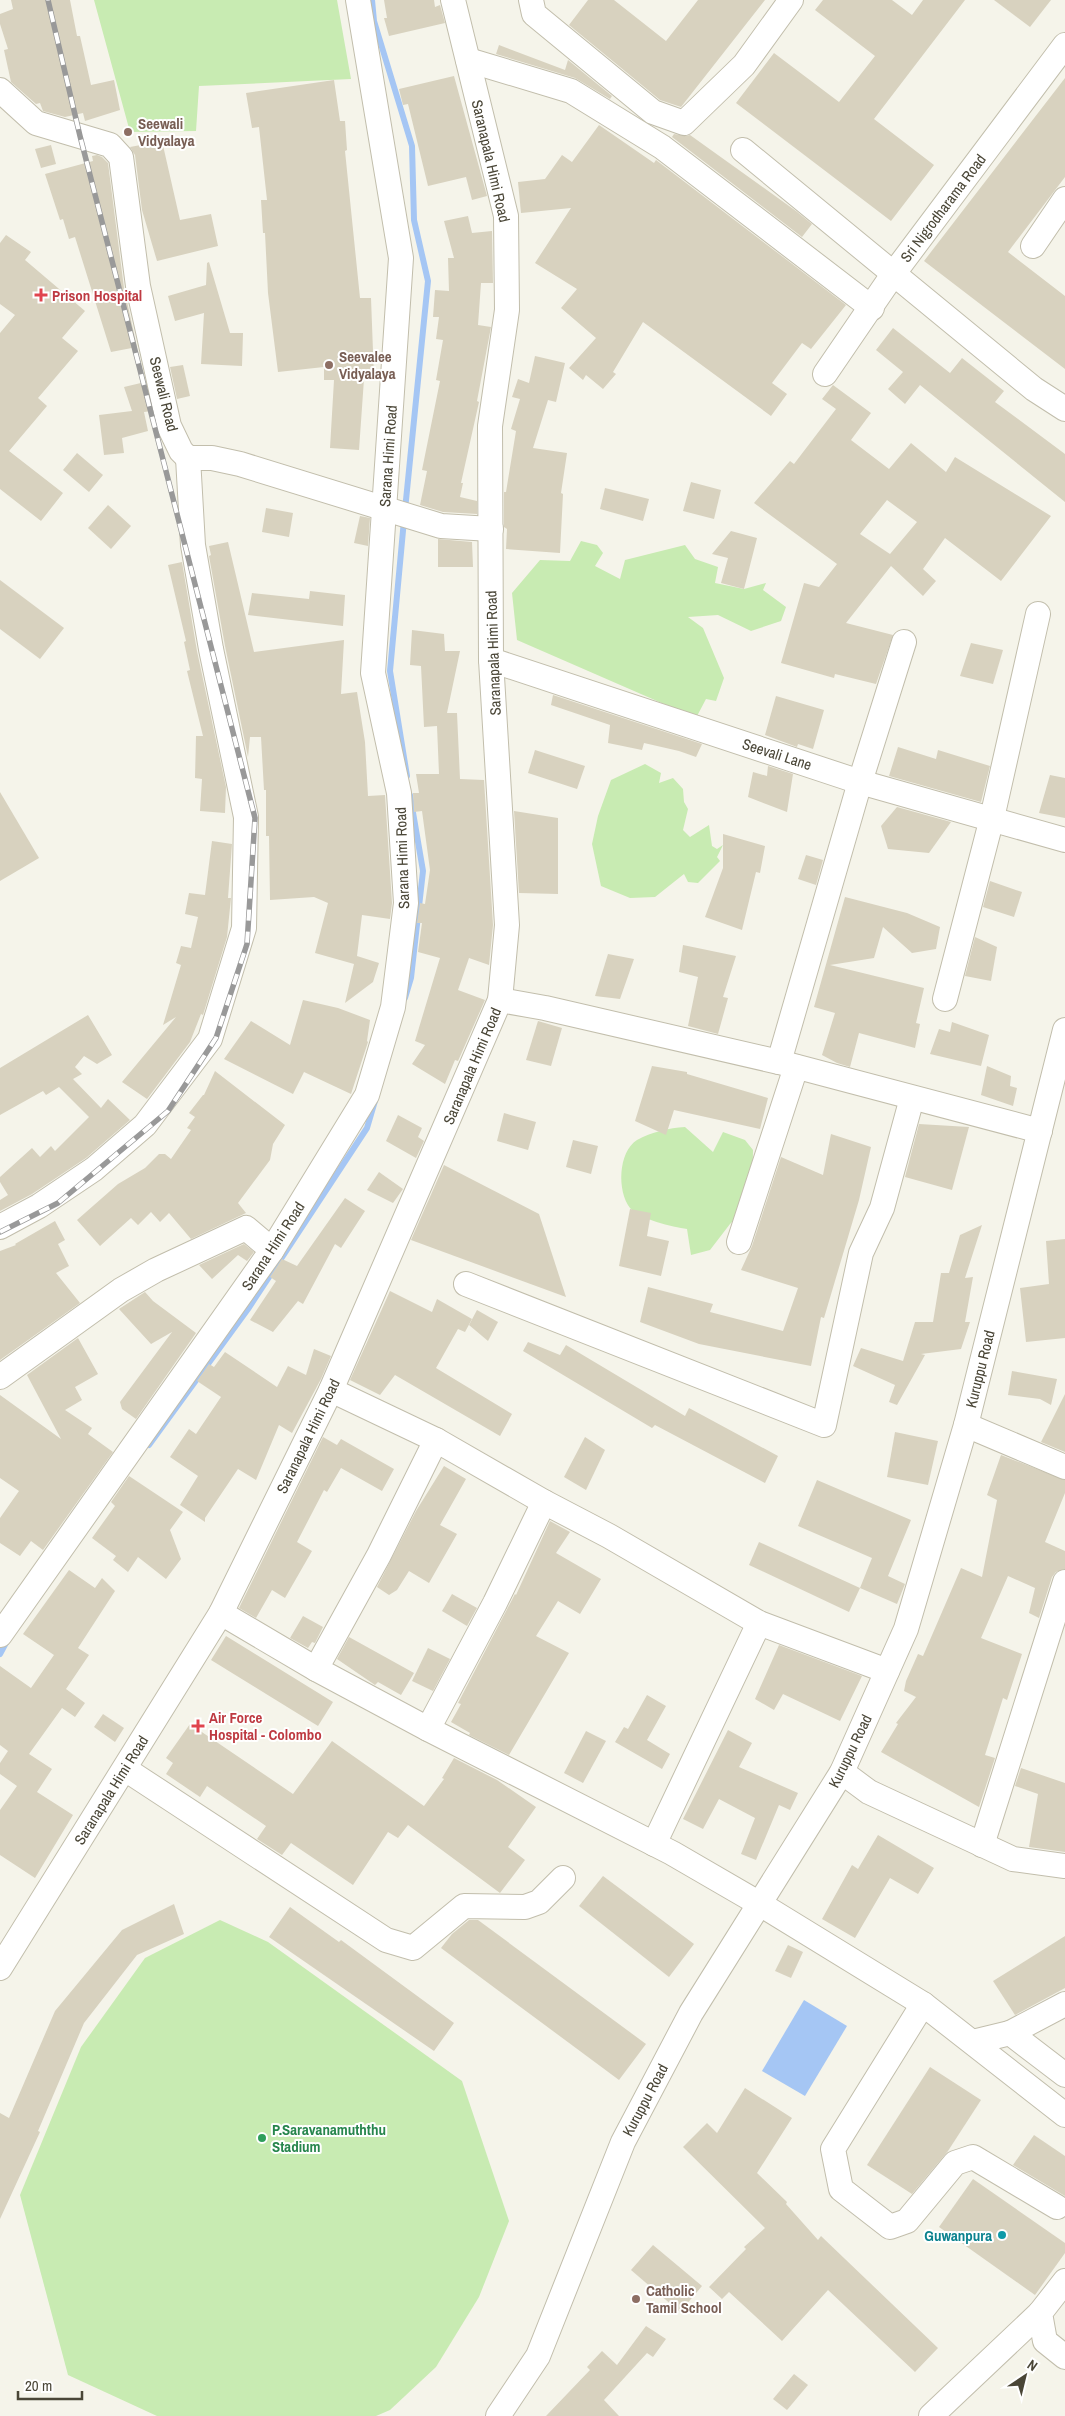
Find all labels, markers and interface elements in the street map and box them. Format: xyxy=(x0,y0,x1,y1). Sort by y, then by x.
street label: Saranapala Himi Road xyxy=(467,98,515,224)
place label: Seewali Vidyalaya xyxy=(138,113,195,151)
marker: Seewali Vidyalaya xyxy=(122,126,134,138)
street label: Sri Nigrodharama Road xyxy=(895,150,991,266)
place label: Prison Hospital xyxy=(52,285,142,306)
marker: Prison Hospital xyxy=(34,288,48,302)
place label: Seevalee Vidyalaya xyxy=(339,346,396,384)
street label: Seewali Road xyxy=(145,354,183,434)
marker: Seevalee Vidyalaya xyxy=(323,359,335,371)
street label: Sarana Himi Road xyxy=(374,404,402,508)
street label: Saranapala Himi Road xyxy=(480,590,506,716)
street label: Seevali Lane xyxy=(740,733,815,775)
street label: Sarana Himi Road xyxy=(390,807,414,909)
street label: Saranapala Himi Road xyxy=(438,1004,506,1128)
street label: Sarana Himi Road xyxy=(236,1198,310,1294)
street label: Kuruppu Road xyxy=(960,1328,1000,1410)
street label: Saranapala Himi Road xyxy=(271,1375,345,1497)
place label: Air Force Hospital - Colombo xyxy=(209,1707,322,1745)
street label: Kuruppu Road xyxy=(823,1711,877,1791)
marker: Air Force Hospital - Colombo xyxy=(191,1719,205,1733)
street label: Saranapala Himi Road xyxy=(69,1731,153,1849)
street label: Kuruppu Road xyxy=(617,2060,673,2140)
place label: P.Saravanamuththu Stadium xyxy=(272,2119,386,2157)
marker: P.Saravanamuththu Stadium xyxy=(256,2132,268,2144)
place label: Guwanpura xyxy=(924,2225,992,2246)
marker: Guwanpura xyxy=(996,2229,1008,2241)
place label: Catholic Tamil School xyxy=(646,2280,722,2318)
marker: Catholic Tamil School xyxy=(630,2293,642,2305)
north arrow xyxy=(1000,2351,1050,2401)
text: N xyxy=(1024,2356,1041,2375)
scale bar xyxy=(18,2368,81,2400)
text: 20 m xyxy=(25,2375,52,2396)

